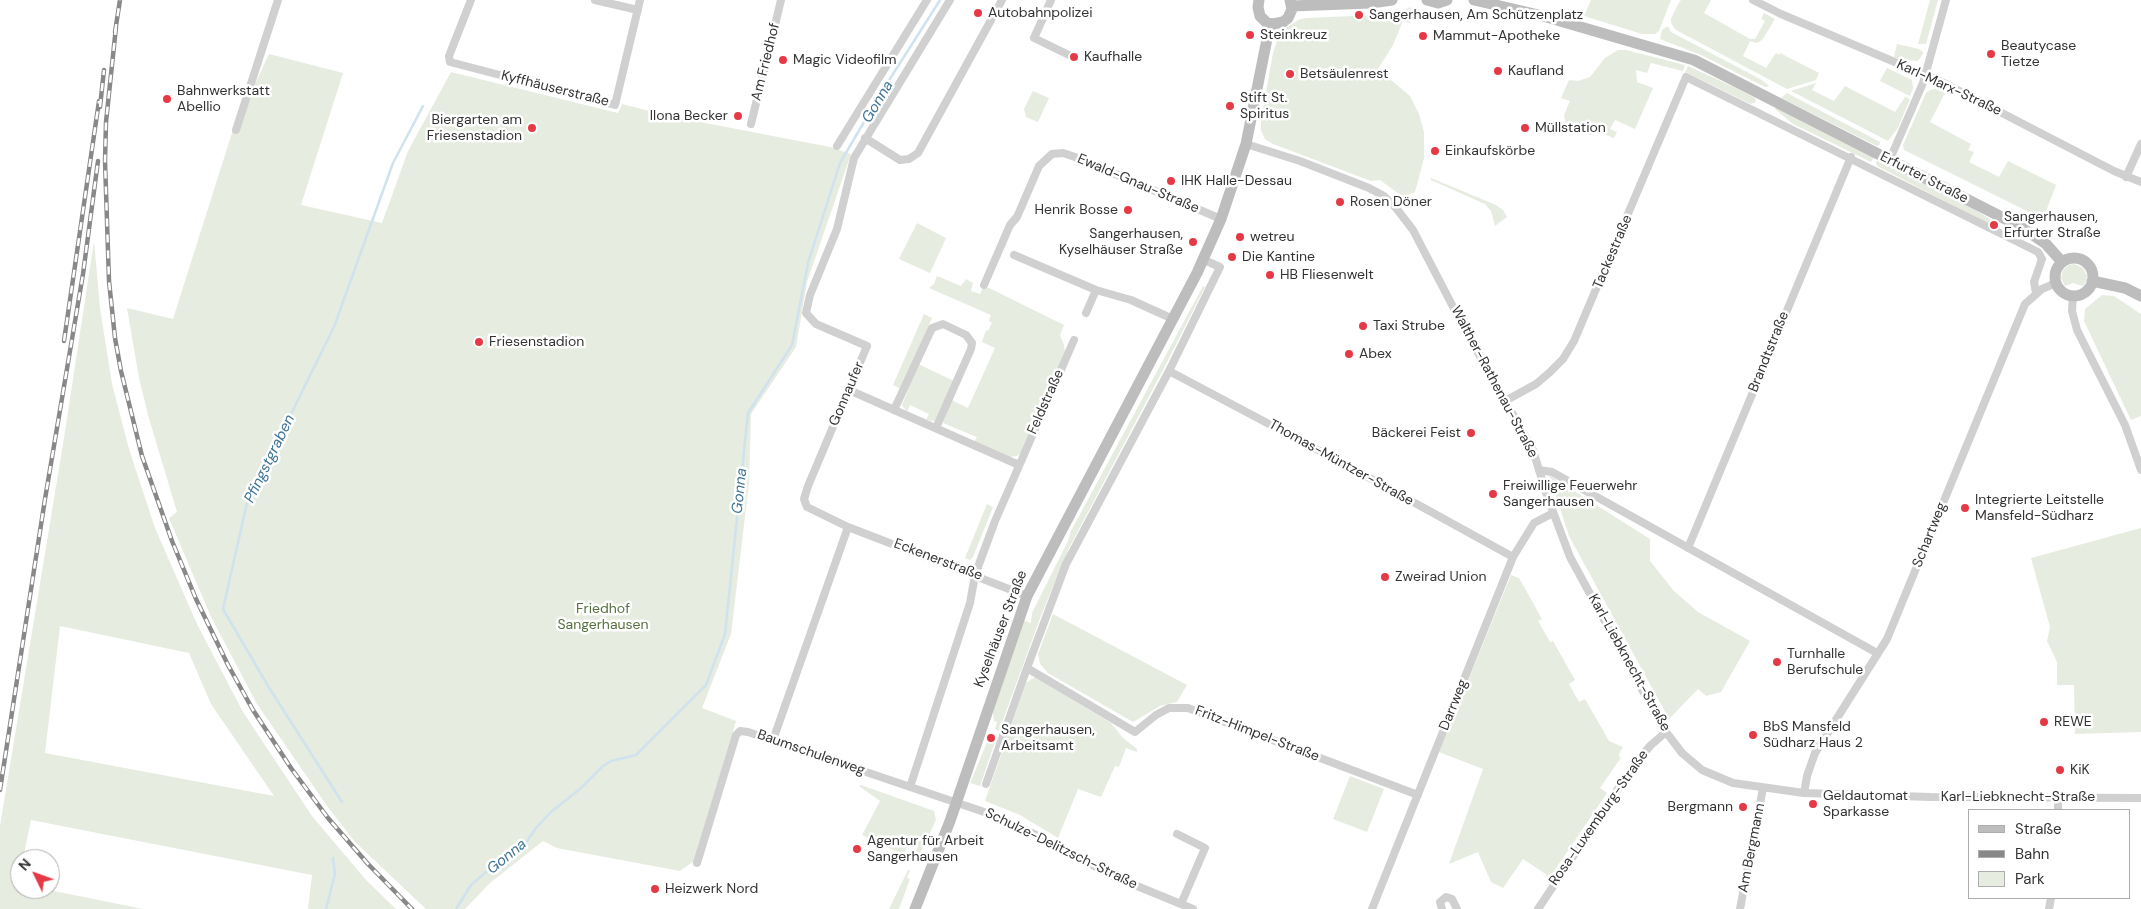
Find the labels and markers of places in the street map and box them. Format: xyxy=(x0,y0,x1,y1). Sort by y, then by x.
place label: Autobahnpolizei xyxy=(988,5,1092,21)
marker: Autobahnpolizei xyxy=(972,7,984,19)
place label: Sangerhausen, Am Schützenplatz xyxy=(1369,7,1583,23)
marker: Sangerhausen, Am Schützenplatz xyxy=(1353,9,1365,21)
place label: Steinkreuz xyxy=(1260,27,1327,43)
place label: Mammut-Apotheke xyxy=(1433,28,1560,44)
marker: Steinkreuz xyxy=(1244,29,1256,41)
marker: Mammut-Apotheke xyxy=(1417,30,1429,42)
place label: Beautycase Tietze xyxy=(2001,38,2076,70)
marker: Beautycase Tietze xyxy=(1985,48,1997,60)
place label: Kaufhalle xyxy=(1084,49,1142,65)
marker: Kaufhalle xyxy=(1068,51,1080,63)
place label: Magic Videofilm xyxy=(793,52,897,68)
marker: Magic Videofilm xyxy=(777,54,789,66)
place label: Kaufland xyxy=(1508,63,1564,79)
marker: Kaufland xyxy=(1492,65,1504,77)
place label: Betsäulenrest xyxy=(1300,66,1388,82)
marker: Betsäulenrest xyxy=(1284,68,1296,80)
place label: Bahnwerkstatt Abellio xyxy=(177,83,270,115)
place label: Stift St. Spiritus xyxy=(1240,90,1289,122)
marker: Bahnwerkstatt Abellio xyxy=(161,93,173,105)
marker: Stift St. Spiritus xyxy=(1224,100,1236,112)
place label: Ilona Becker xyxy=(650,108,728,124)
marker: Ilona Becker xyxy=(732,110,744,122)
place label: Biergarten am Friesenstadion xyxy=(427,112,522,144)
place label: Müllstation xyxy=(1535,120,1606,136)
marker: Biergarten am Friesenstadion xyxy=(526,122,538,134)
marker: Müllstation xyxy=(1519,122,1531,134)
place label: Einkaufskörbe xyxy=(1445,143,1535,159)
marker: Einkaufskörbe xyxy=(1429,145,1441,157)
place label: IHK Halle-Dessau xyxy=(1181,173,1292,189)
marker: IHK Halle-Dessau xyxy=(1165,175,1177,187)
place label: Rosen Döner xyxy=(1350,194,1432,210)
marker: Rosen Döner xyxy=(1334,196,1346,208)
place label: Henrik Bosse xyxy=(1034,202,1118,218)
marker: Henrik Bosse xyxy=(1122,204,1134,216)
place label: Sangerhausen, Erfurter Straße xyxy=(2004,209,2101,242)
marker: Sangerhausen, Erfurter Straße xyxy=(1988,219,2000,231)
place label: Sangerhausen, Kyselhäuser Straße xyxy=(1059,226,1183,258)
place label: wetreu xyxy=(1250,229,1295,245)
marker: wetreu xyxy=(1234,231,1246,243)
marker: Sangerhausen, Kyselhäuser Straße xyxy=(1187,236,1199,248)
place label: Die Kantine xyxy=(1242,249,1315,265)
marker: Die Kantine xyxy=(1226,251,1238,263)
place label: HB Fliesenwelt xyxy=(1280,267,1374,283)
marker: HB Fliesenwelt xyxy=(1264,269,1276,281)
place label: Taxi Strube xyxy=(1373,318,1445,334)
marker: Taxi Strube xyxy=(1357,320,1369,332)
place label: Friesenstadion xyxy=(489,334,584,350)
marker: Friesenstadion xyxy=(473,336,485,348)
place label: Abex xyxy=(1359,346,1392,362)
marker: Abex xyxy=(1343,348,1355,360)
place label: Bäckerei Feist xyxy=(1372,425,1461,441)
marker: Bäckerei Feist xyxy=(1465,427,1477,439)
place label: Freiwillige Feuerwehr Sangerhausen xyxy=(1503,478,1637,511)
marker: Freiwillige Feuerwehr Sangerhausen xyxy=(1487,488,1499,500)
place label: Integrierte Leitstelle Mansfeld-Südharz xyxy=(1975,492,2104,524)
marker: Integrierte Leitstelle Mansfeld-Südharz xyxy=(1959,502,1971,514)
place label: Zweirad Union xyxy=(1395,569,1487,585)
marker: Zweirad Union xyxy=(1379,571,1391,583)
place label: Turnhalle Berufschule xyxy=(1787,646,1863,679)
marker: Turnhalle Berufschule xyxy=(1771,656,1783,668)
place label: REWE xyxy=(2054,714,2092,730)
marker: REWE xyxy=(2038,716,2050,728)
place label: BbS Mansfeld Südharz Haus 2 xyxy=(1763,719,1863,752)
place label: Sangerhausen, Arbeitsamt xyxy=(1001,722,1095,754)
marker: BbS Mansfeld Südharz Haus 2 xyxy=(1747,729,1759,741)
marker: Sangerhausen, Arbeitsamt xyxy=(985,732,997,744)
place label: KiK xyxy=(2070,762,2090,778)
marker: KiK xyxy=(2054,764,2066,776)
place label: Geldautomat Sparkasse xyxy=(1823,788,1908,820)
marker: Geldautomat Sparkasse xyxy=(1807,798,1819,810)
place label: Bergmann xyxy=(1668,799,1733,815)
marker: Bergmann xyxy=(1737,801,1749,813)
place label: Agentur für Arbeit Sangerhausen xyxy=(867,833,984,866)
marker: Agentur für Arbeit Sangerhausen xyxy=(851,843,863,855)
place label: Heizwerk Nord xyxy=(665,881,758,897)
marker: Heizwerk Nord xyxy=(649,883,661,895)

